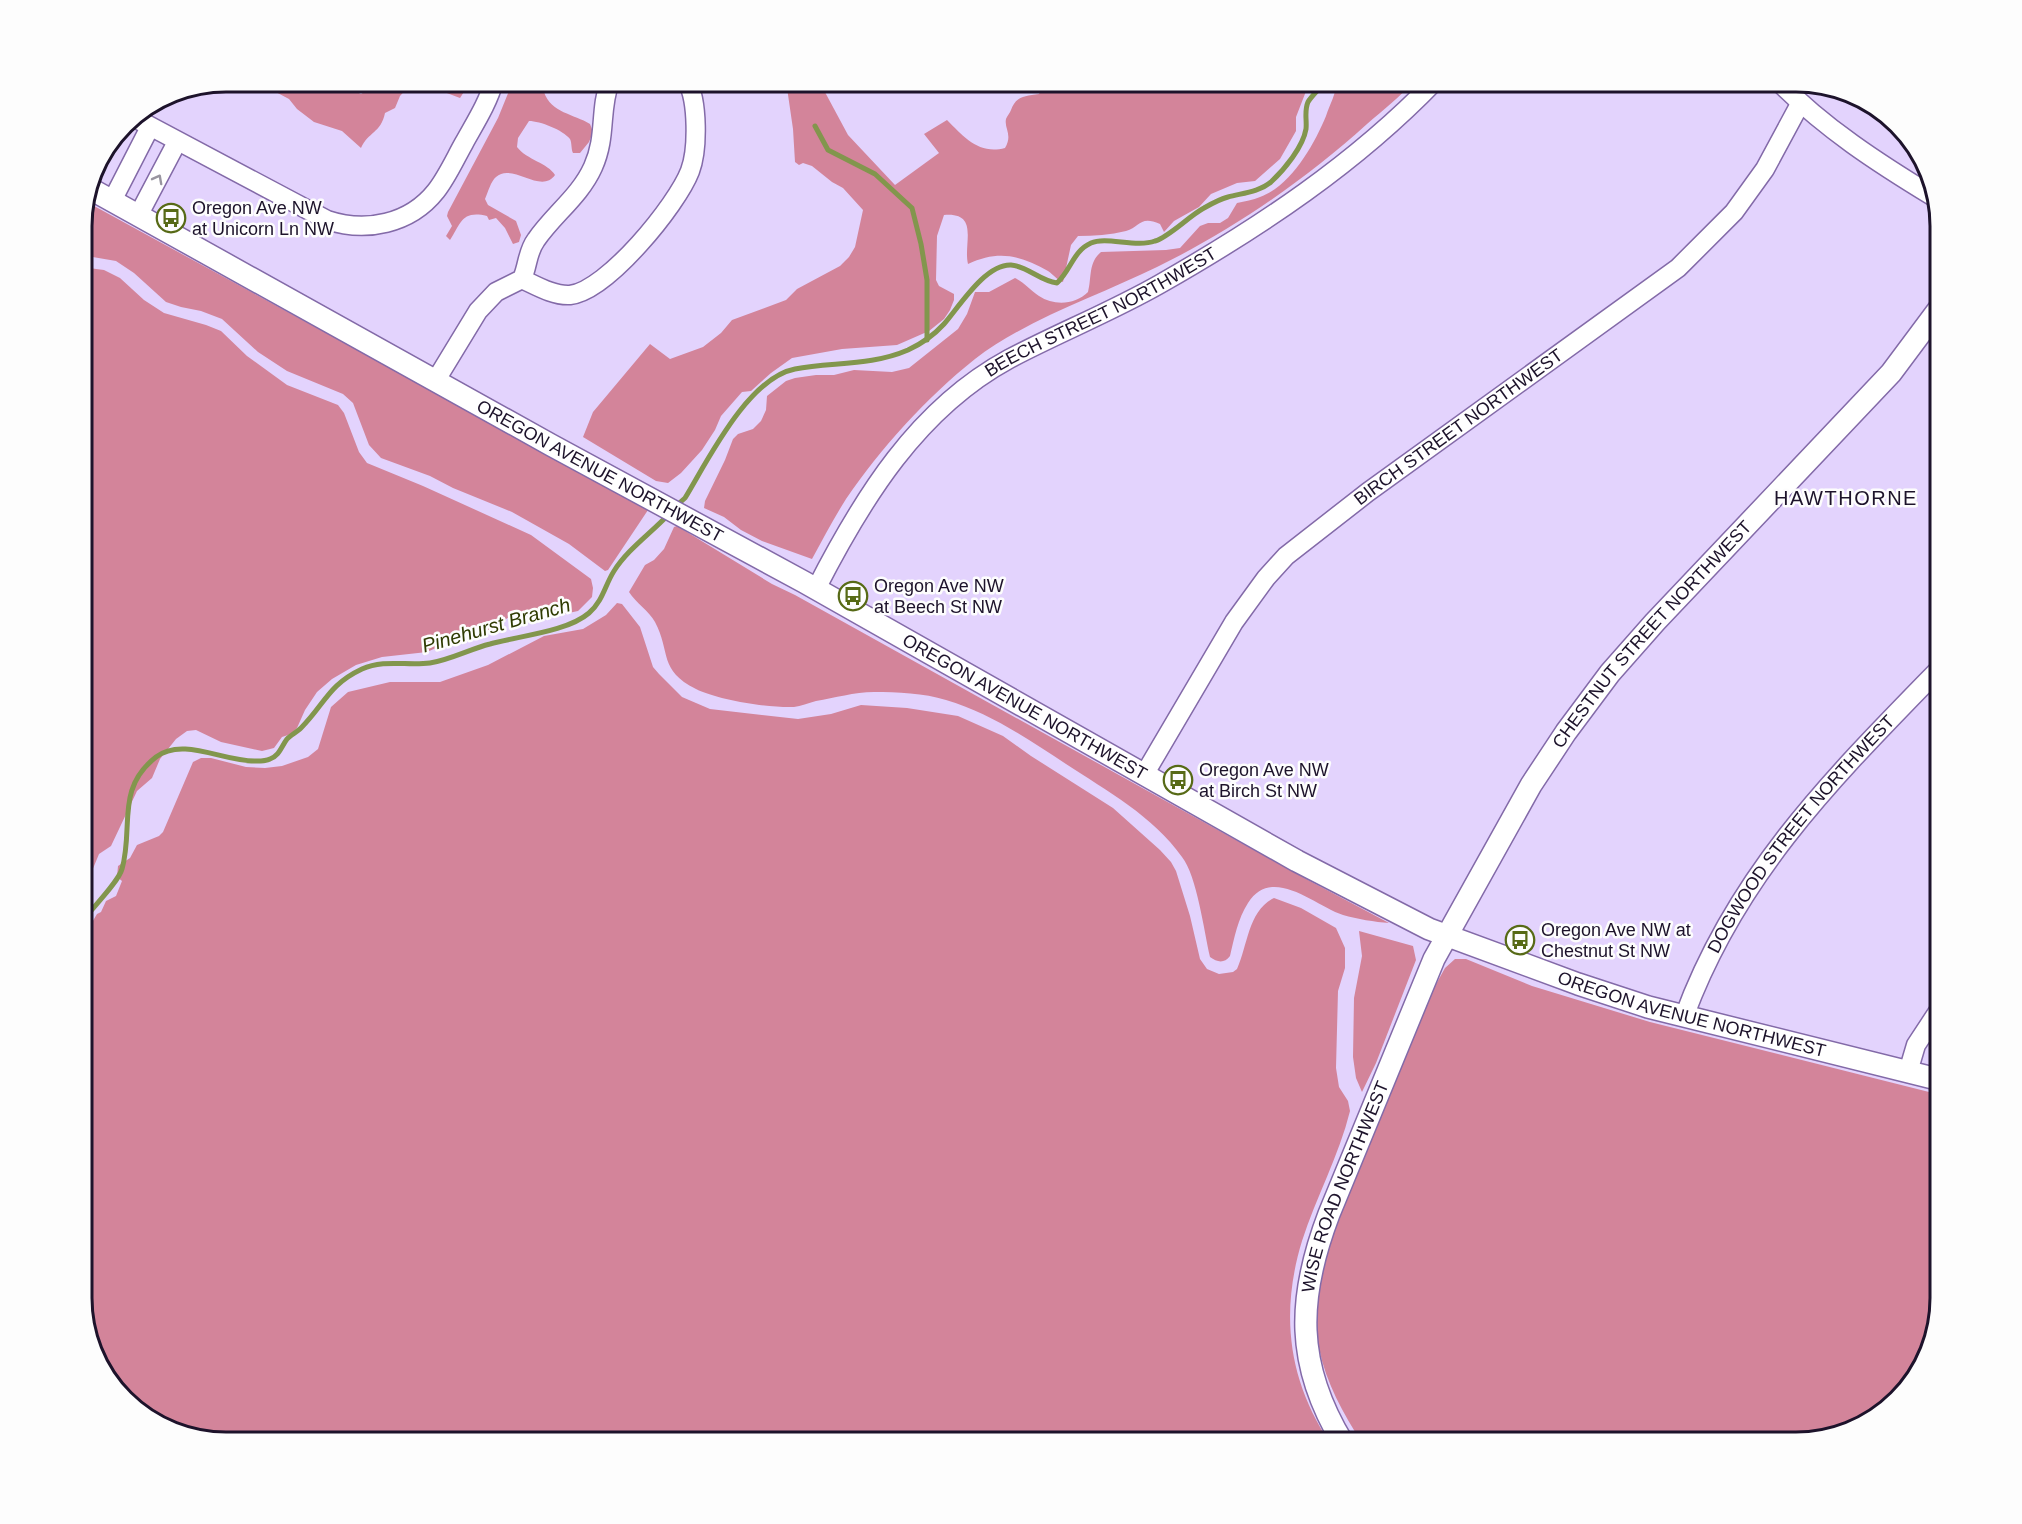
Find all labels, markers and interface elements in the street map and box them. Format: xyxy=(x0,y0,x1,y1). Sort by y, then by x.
one-way arrow xyxy=(151,175,162,185)
place label: Oregon Ave NW at Unicorn Ln NW xyxy=(192,198,334,239)
bus stop icon: Oregon Ave NW at Unicorn Ln NW xyxy=(155,202,187,234)
street label: BEECH STREET NORTHWEST xyxy=(981,243,1220,381)
street label: BIRCH STREET NORTHWEST xyxy=(1350,345,1566,509)
street label: OREGON AVENUE NORTHWEST xyxy=(473,396,726,546)
district label: HAWTHORNE xyxy=(1774,487,1918,509)
street label: CHESTNUT STREET NORTHWEST xyxy=(1548,517,1756,752)
place label: Oregon Ave NW at Beech St NW xyxy=(874,576,1004,617)
bus stop icon: Oregon Ave NW at Beech St NW xyxy=(837,580,869,612)
water label: Pinehurst Branch xyxy=(419,593,573,657)
street label: OREGON AVENUE NORTHWEST xyxy=(899,630,1150,784)
street label: DOGWOOD STREET NORTHWEST xyxy=(1703,711,1899,956)
place label: Oregon Ave NW at Birch St NW xyxy=(1199,760,1329,801)
bus stop icon: Oregon Ave NW at Birch St NW xyxy=(1162,764,1194,796)
place label: Oregon Ave NW at Chestnut St NW xyxy=(1541,920,1691,961)
bus stop icon: Oregon Ave NW at Chestnut St NW xyxy=(1504,924,1536,956)
street label: OREGON AVENUE NORTHWEST xyxy=(1555,967,1828,1061)
street label: WISE ROAD NORTHWEST xyxy=(1298,1078,1393,1294)

